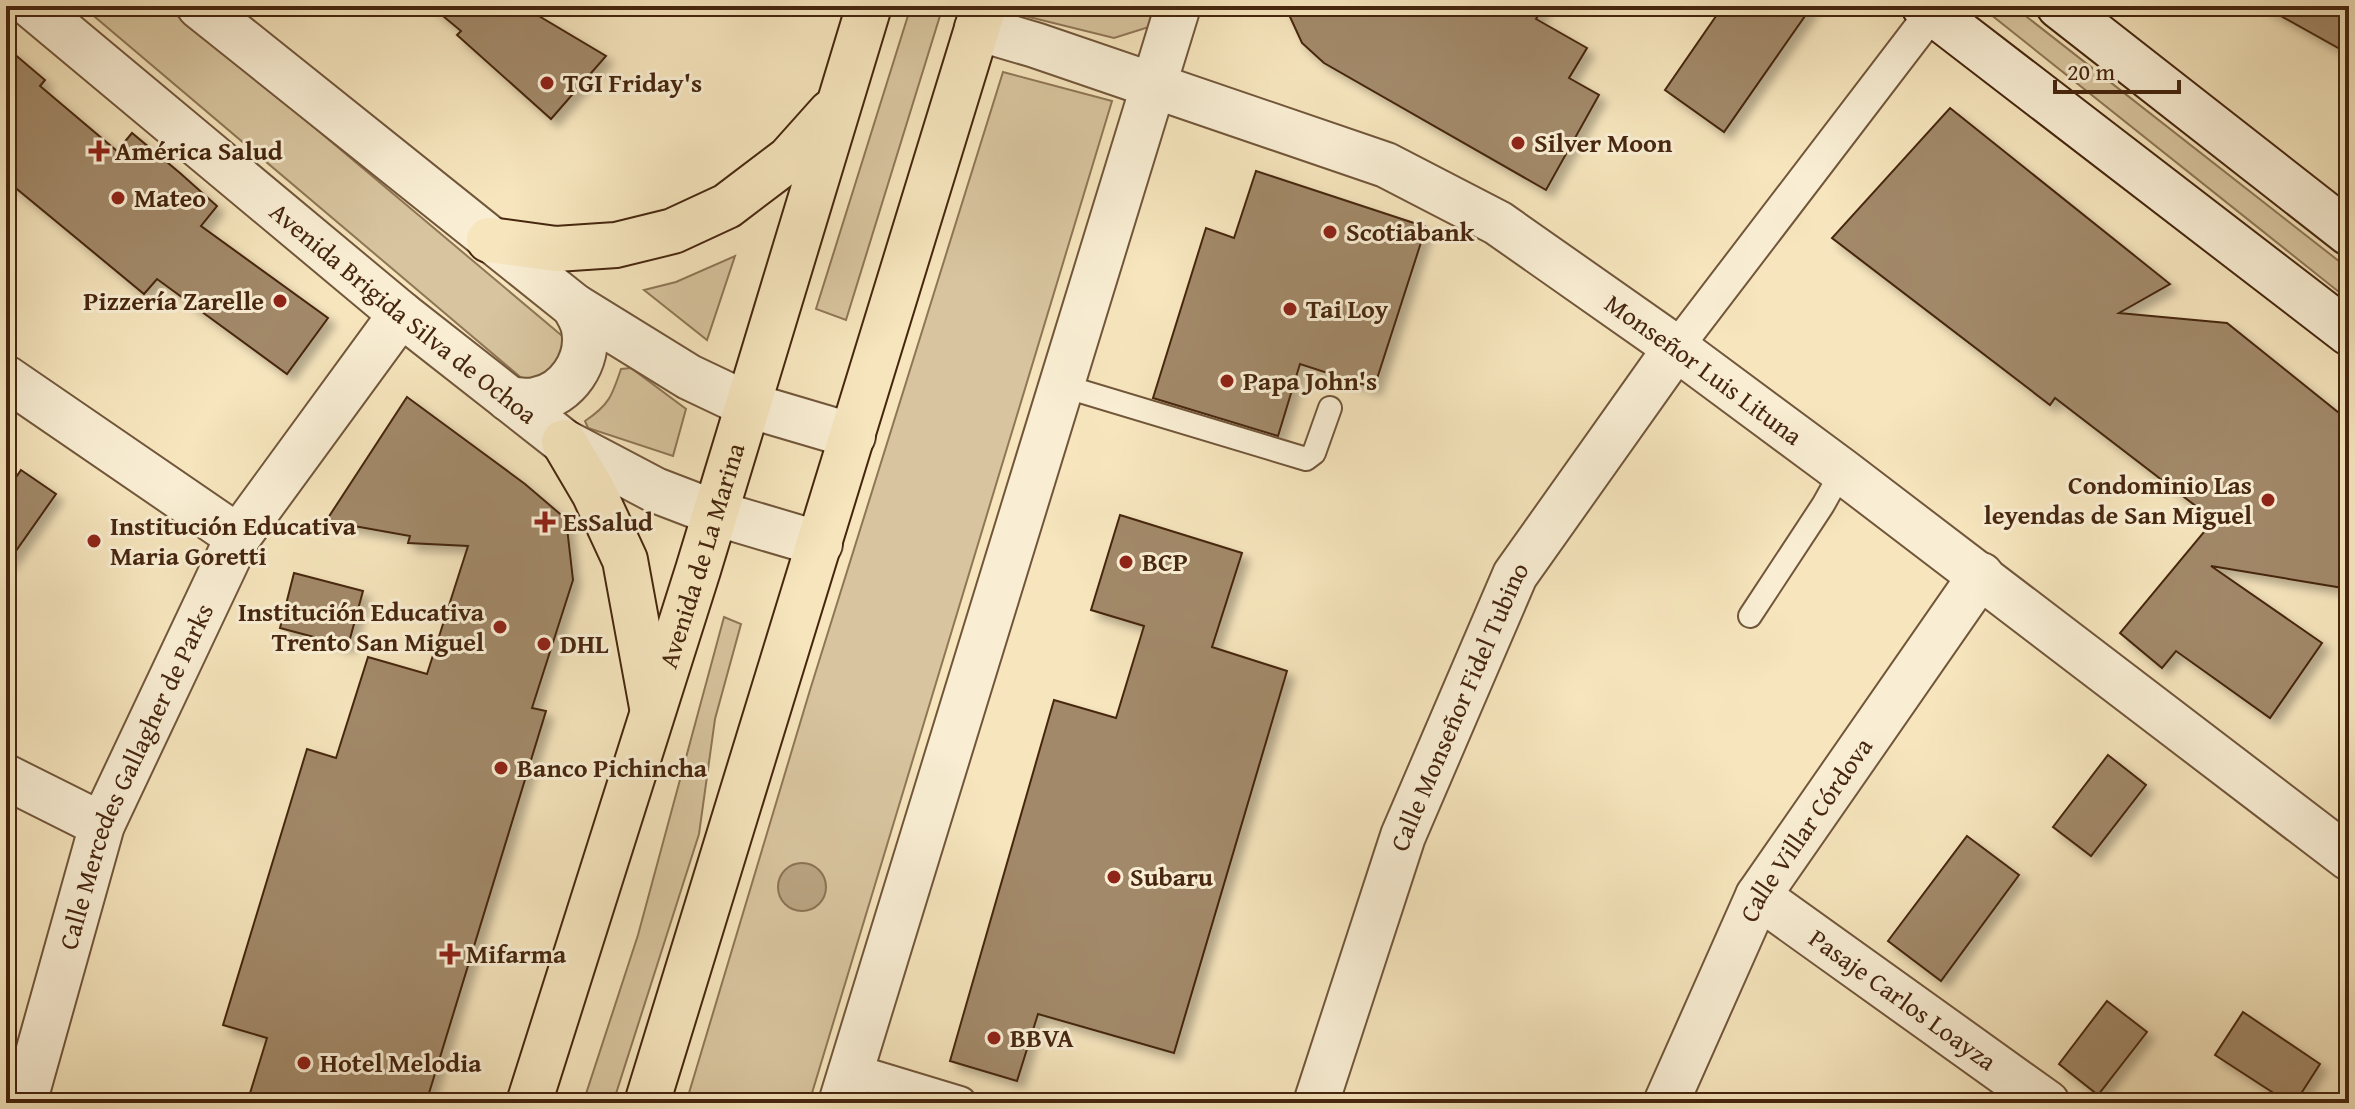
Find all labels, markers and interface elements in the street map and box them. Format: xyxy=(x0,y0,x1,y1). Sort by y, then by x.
scale bar xyxy=(2055,44,2179,94)
text: 20 m xyxy=(2067,54,2115,89)
place label: TGI Friday's xyxy=(563,63,702,102)
marker: TGI Friday's xyxy=(538,74,556,92)
place label: Silver Moon xyxy=(1534,123,1673,162)
place label: América Salud xyxy=(115,131,283,170)
marker: Silver Moon xyxy=(1509,134,1527,152)
marker: América Salud xyxy=(90,142,108,160)
place label: Mateo xyxy=(134,178,206,217)
marker: Mateo xyxy=(109,189,127,207)
street label: Avenida Brigida Silva de Ochoa xyxy=(261,192,547,434)
place label: Scotiabank xyxy=(1346,212,1475,251)
marker: Scotiabank xyxy=(1321,223,1339,241)
place label: Pizzería Zarelle xyxy=(83,281,264,320)
street label: Monseñor Luis Lituna xyxy=(1597,284,1812,455)
place label: Tai Loy xyxy=(1306,289,1389,328)
marker: Pizzería Zarelle xyxy=(271,292,289,310)
marker: Tai Loy xyxy=(1281,300,1299,318)
place label: Papa John's xyxy=(1243,361,1377,400)
marker: Papa John's xyxy=(1218,372,1236,390)
street label: Avenida de La Marina xyxy=(648,437,755,673)
place label: Condominio Las leyendas de San Miguel xyxy=(1984,465,2252,534)
marker: Condominio Las leyendas de San Miguel xyxy=(2259,491,2277,509)
place label: EsSalud xyxy=(563,502,653,541)
place label: Institución Educativa Maria Goretti xyxy=(110,506,357,575)
marker: EsSalud xyxy=(534,511,556,533)
marker: Institución Educativa Maria Goretti xyxy=(85,532,103,550)
place label: BCP xyxy=(1142,542,1188,581)
marker: BCP xyxy=(1117,553,1135,571)
street label: Calle Monseñor Fidel Tubino xyxy=(1379,553,1538,856)
place label: Institución Educativa Trento San Miguel xyxy=(238,592,485,661)
street label: Calle Mercedes Gallagher de Parks xyxy=(48,597,223,954)
marker: Institución Educativa Trento San Miguel xyxy=(491,618,509,636)
place label: DHL xyxy=(560,624,609,663)
marker: DHL xyxy=(535,635,553,653)
street label: Calle Villar Córdova xyxy=(1729,728,1882,928)
place label: Banco Pichincha xyxy=(517,748,708,787)
marker: Banco Pichincha xyxy=(492,759,510,777)
place label: Subaru xyxy=(1130,857,1213,896)
marker: Subaru xyxy=(1105,868,1123,886)
street label: Pasaje Carlos Loayza xyxy=(1801,919,2005,1080)
place label: Mifarma xyxy=(466,934,567,973)
marker: Mifarma xyxy=(441,945,459,963)
place label: BBVA xyxy=(1010,1018,1074,1057)
marker: BBVA xyxy=(985,1029,1003,1047)
place label: Hotel Melodia xyxy=(320,1043,482,1082)
marker: Hotel Melodia xyxy=(295,1054,313,1072)

